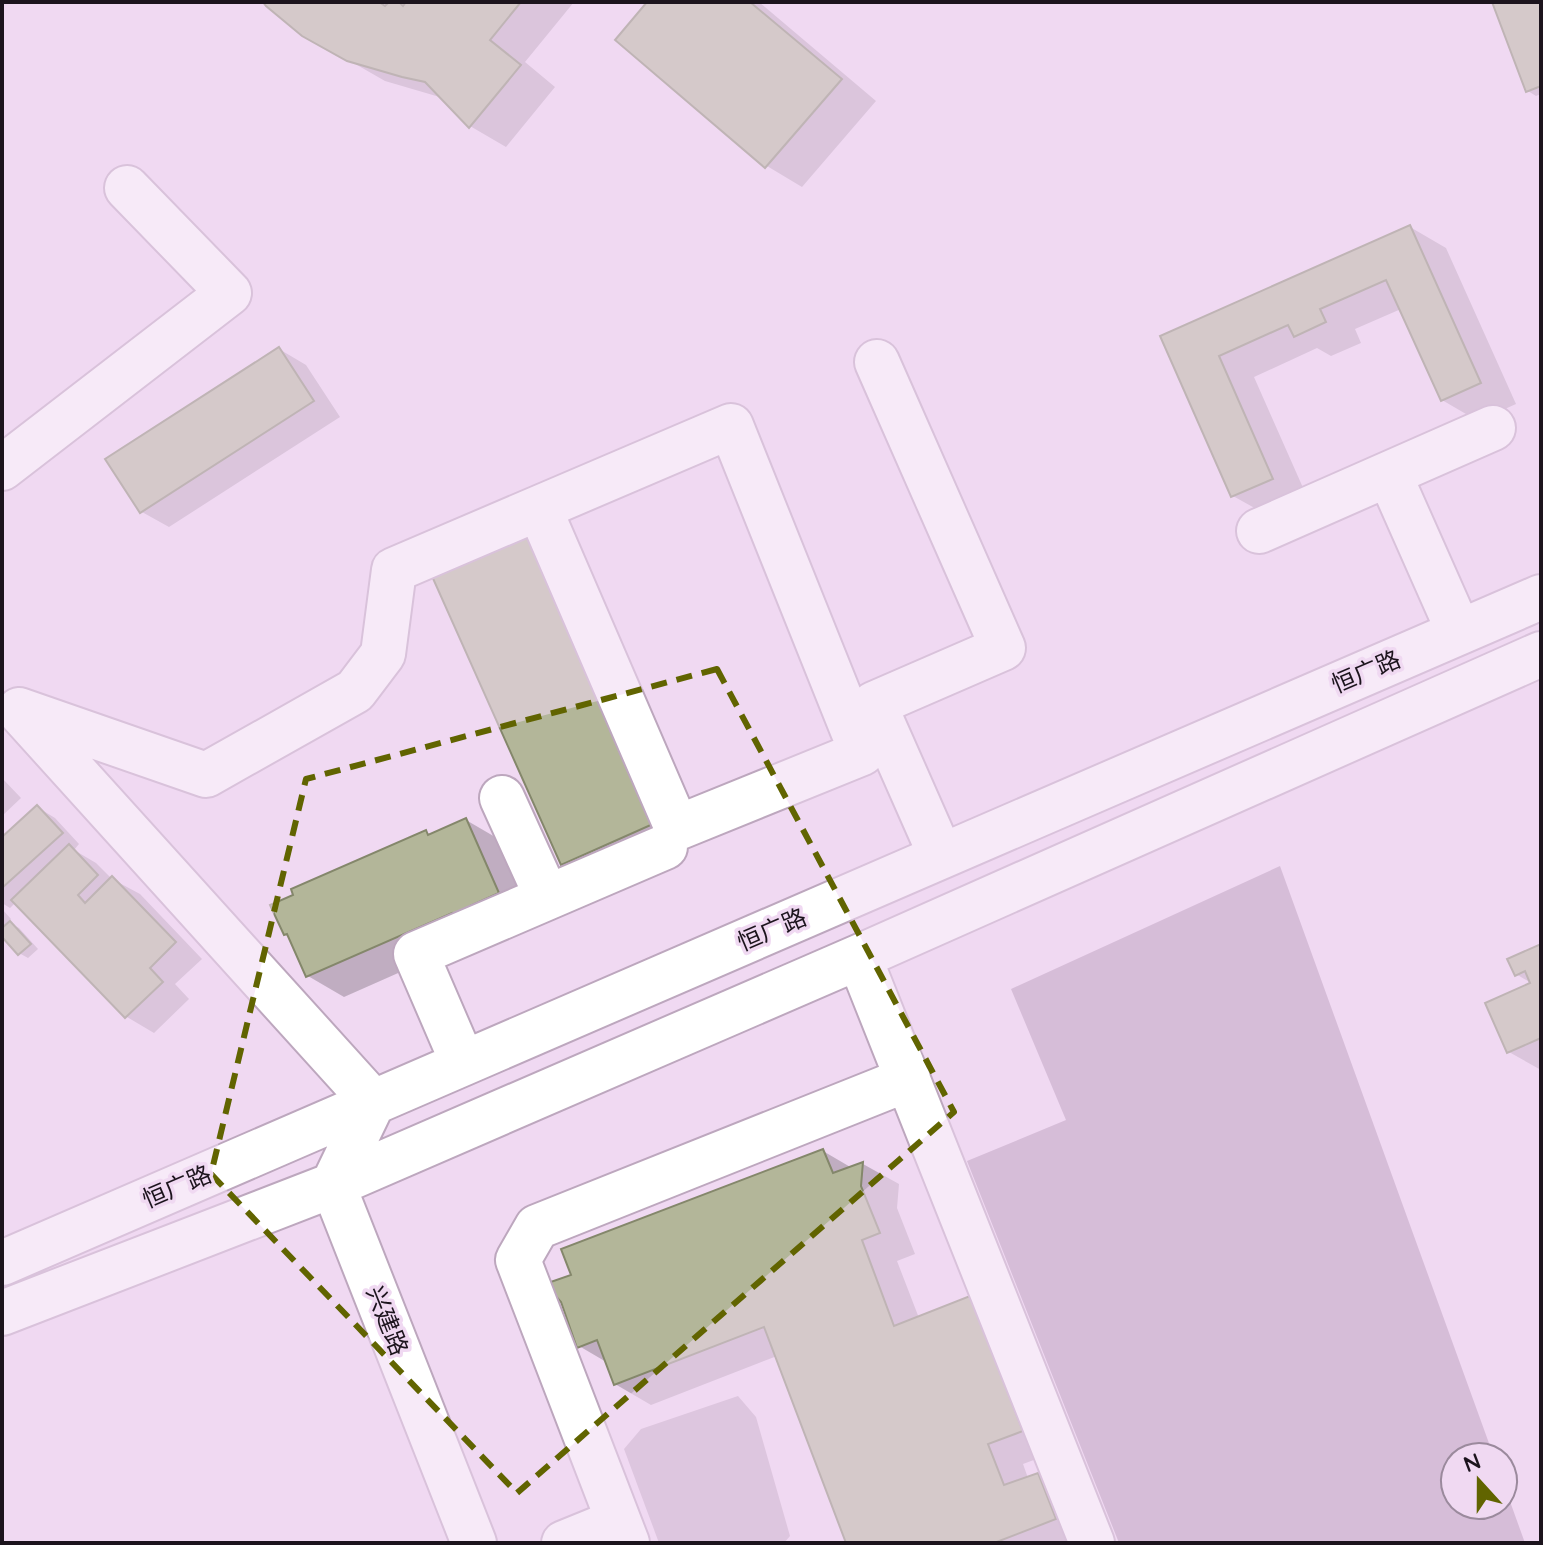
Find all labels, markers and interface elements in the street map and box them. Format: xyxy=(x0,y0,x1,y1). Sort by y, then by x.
street label: 恒广路 xyxy=(1327,643,1405,699)
street label: 恒广路 xyxy=(733,901,811,957)
street label: 恒广路 xyxy=(138,1158,216,1214)
street label: 兴建路 xyxy=(361,1282,415,1360)
north arrow xyxy=(1439,1441,1519,1521)
text: N xyxy=(1459,1446,1484,1478)

